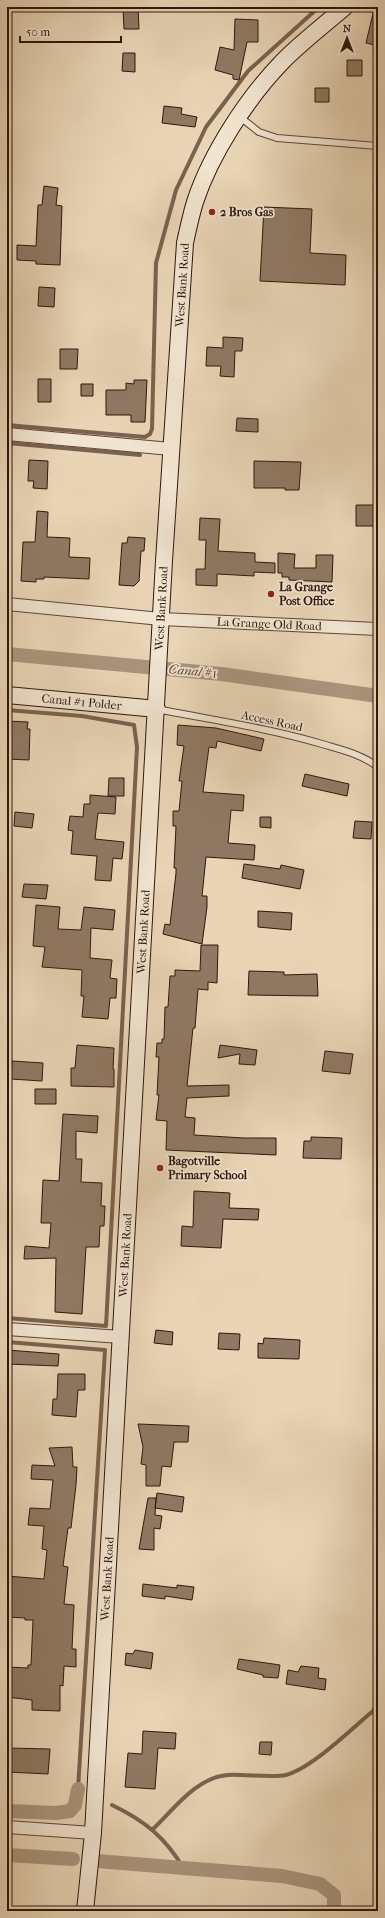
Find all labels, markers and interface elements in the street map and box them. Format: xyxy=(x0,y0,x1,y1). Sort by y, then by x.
scale bar xyxy=(20,18,121,44)
north arrow xyxy=(327,18,367,58)
text: N xyxy=(343,22,352,35)
text: 50 m xyxy=(26,25,50,39)
place label: 2 Bros Gas xyxy=(220,205,274,219)
marker: 2 Bros Gas xyxy=(207,207,217,217)
street label: West Bank Road xyxy=(172,242,192,328)
street label: West Bank Road xyxy=(152,565,171,652)
place label: La Grange Post Office xyxy=(279,580,335,608)
marker: La Grange Post Office xyxy=(266,589,276,599)
street label: La Grange Old Road xyxy=(216,615,322,633)
water label: Canal #1 xyxy=(168,661,218,681)
street label: Canal #1 Polder xyxy=(41,691,123,713)
street label: Access Road xyxy=(239,707,304,734)
street label: West Bank Road xyxy=(134,889,153,975)
place label: Bagotville Primary School xyxy=(168,1154,248,1183)
marker: Bagotville Primary School xyxy=(155,1163,165,1173)
street label: West Bank Road xyxy=(116,1212,135,1299)
street label: West Bank Road xyxy=(98,1536,117,1622)

